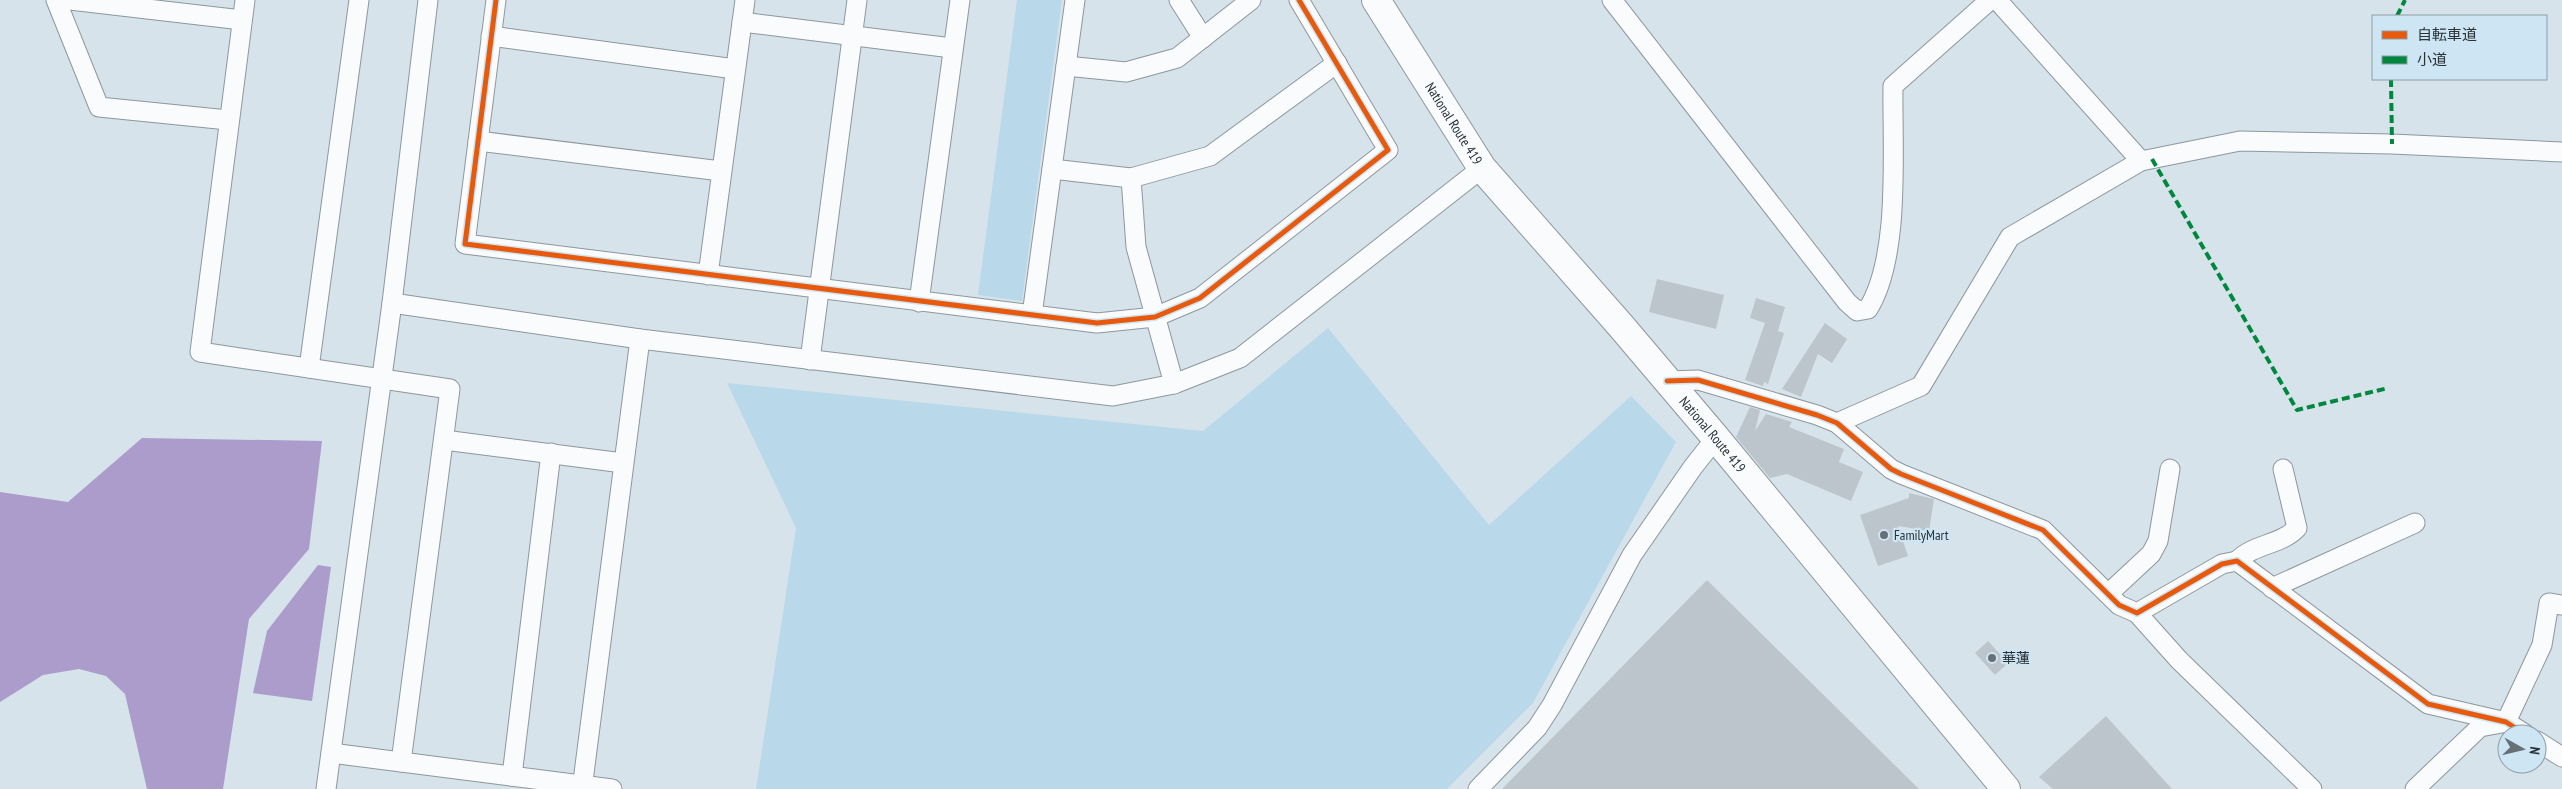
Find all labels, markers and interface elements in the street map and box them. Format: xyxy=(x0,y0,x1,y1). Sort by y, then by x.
legend xyxy=(2372,15,2547,80)
text: 自転車道 xyxy=(2417,25,2477,44)
text: 小道 xyxy=(2417,50,2447,69)
street label: National Route 419 xyxy=(1421,79,1487,168)
street label: National Route 419 xyxy=(1676,393,1750,476)
place label: FamilyMart xyxy=(1894,526,1949,544)
marker: FamilyMart xyxy=(1878,529,1890,541)
place label: 華蓮 xyxy=(2002,649,2030,667)
marker: 華蓮 xyxy=(1986,652,1998,664)
north arrow xyxy=(2497,724,2547,774)
text: N xyxy=(2525,746,2544,756)

